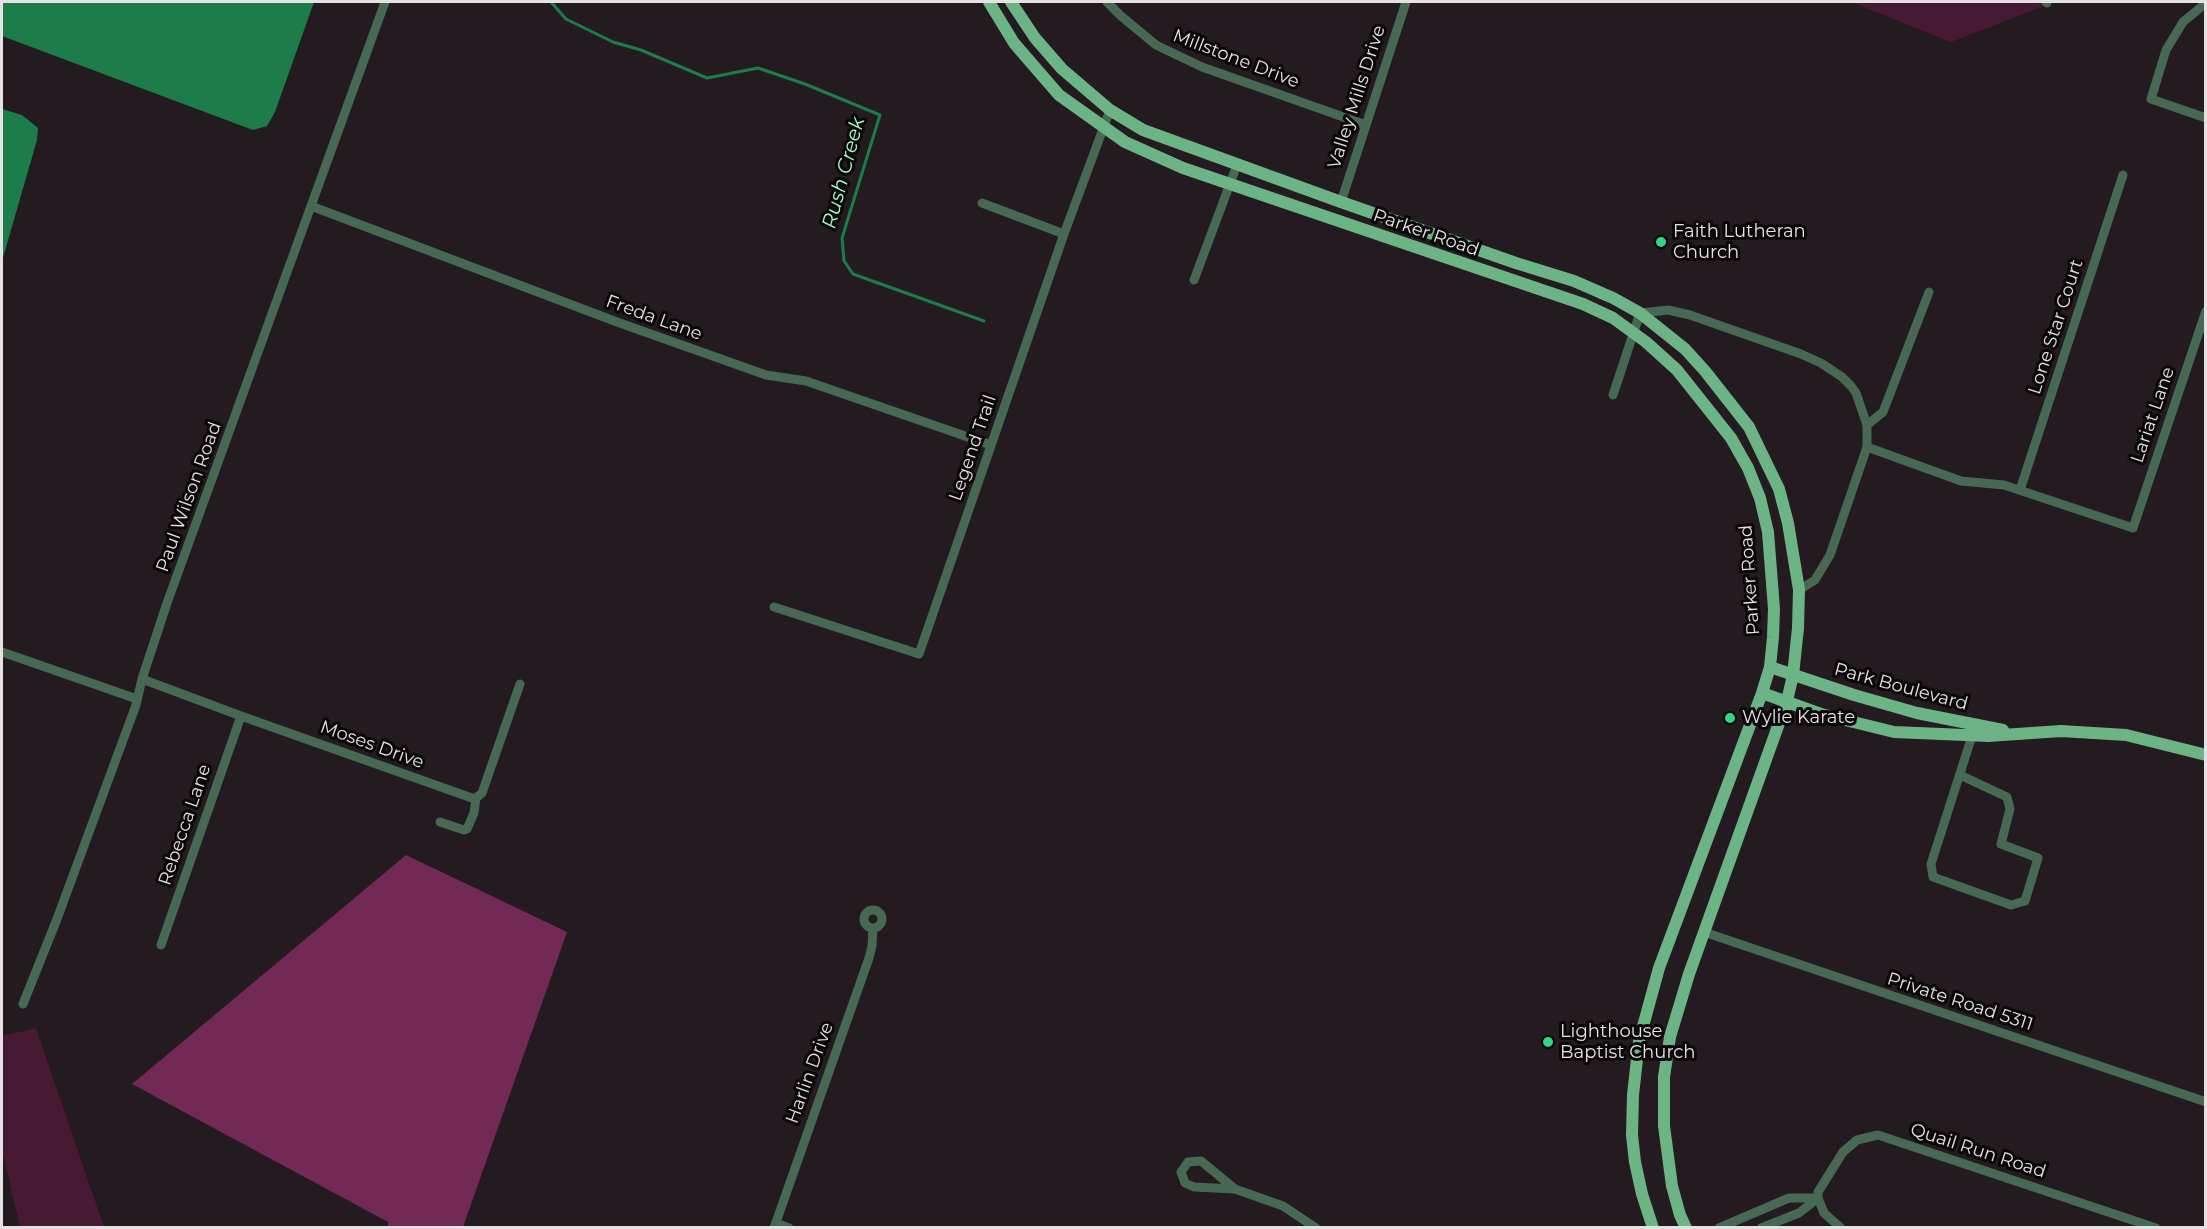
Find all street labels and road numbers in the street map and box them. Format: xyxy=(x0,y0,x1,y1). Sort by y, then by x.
street label: Valley Mills Drive xyxy=(1324,23,1390,171)
street label: Millstone Drive xyxy=(1170,25,1302,93)
street label: Parker Road xyxy=(1370,205,1482,261)
street label: Lone Star Court xyxy=(2024,257,2088,397)
street label: Freda Lane xyxy=(603,291,705,345)
street label: Lariat Lane xyxy=(2127,364,2179,466)
street label: Legend Trail xyxy=(945,392,1001,504)
street label: Paul Wilson Road xyxy=(152,419,226,575)
street label: Parker Road xyxy=(1735,524,1765,636)
street label: Park Boulevard xyxy=(1832,659,1970,715)
street label: Moses Drive xyxy=(317,716,427,774)
street label: Rebecca Lane xyxy=(154,762,216,888)
street label: Private Road 5311 xyxy=(1884,968,2036,1036)
street label: Harlin Drive xyxy=(782,1019,838,1127)
street label: Quail Run Road xyxy=(1907,1119,2049,1183)

